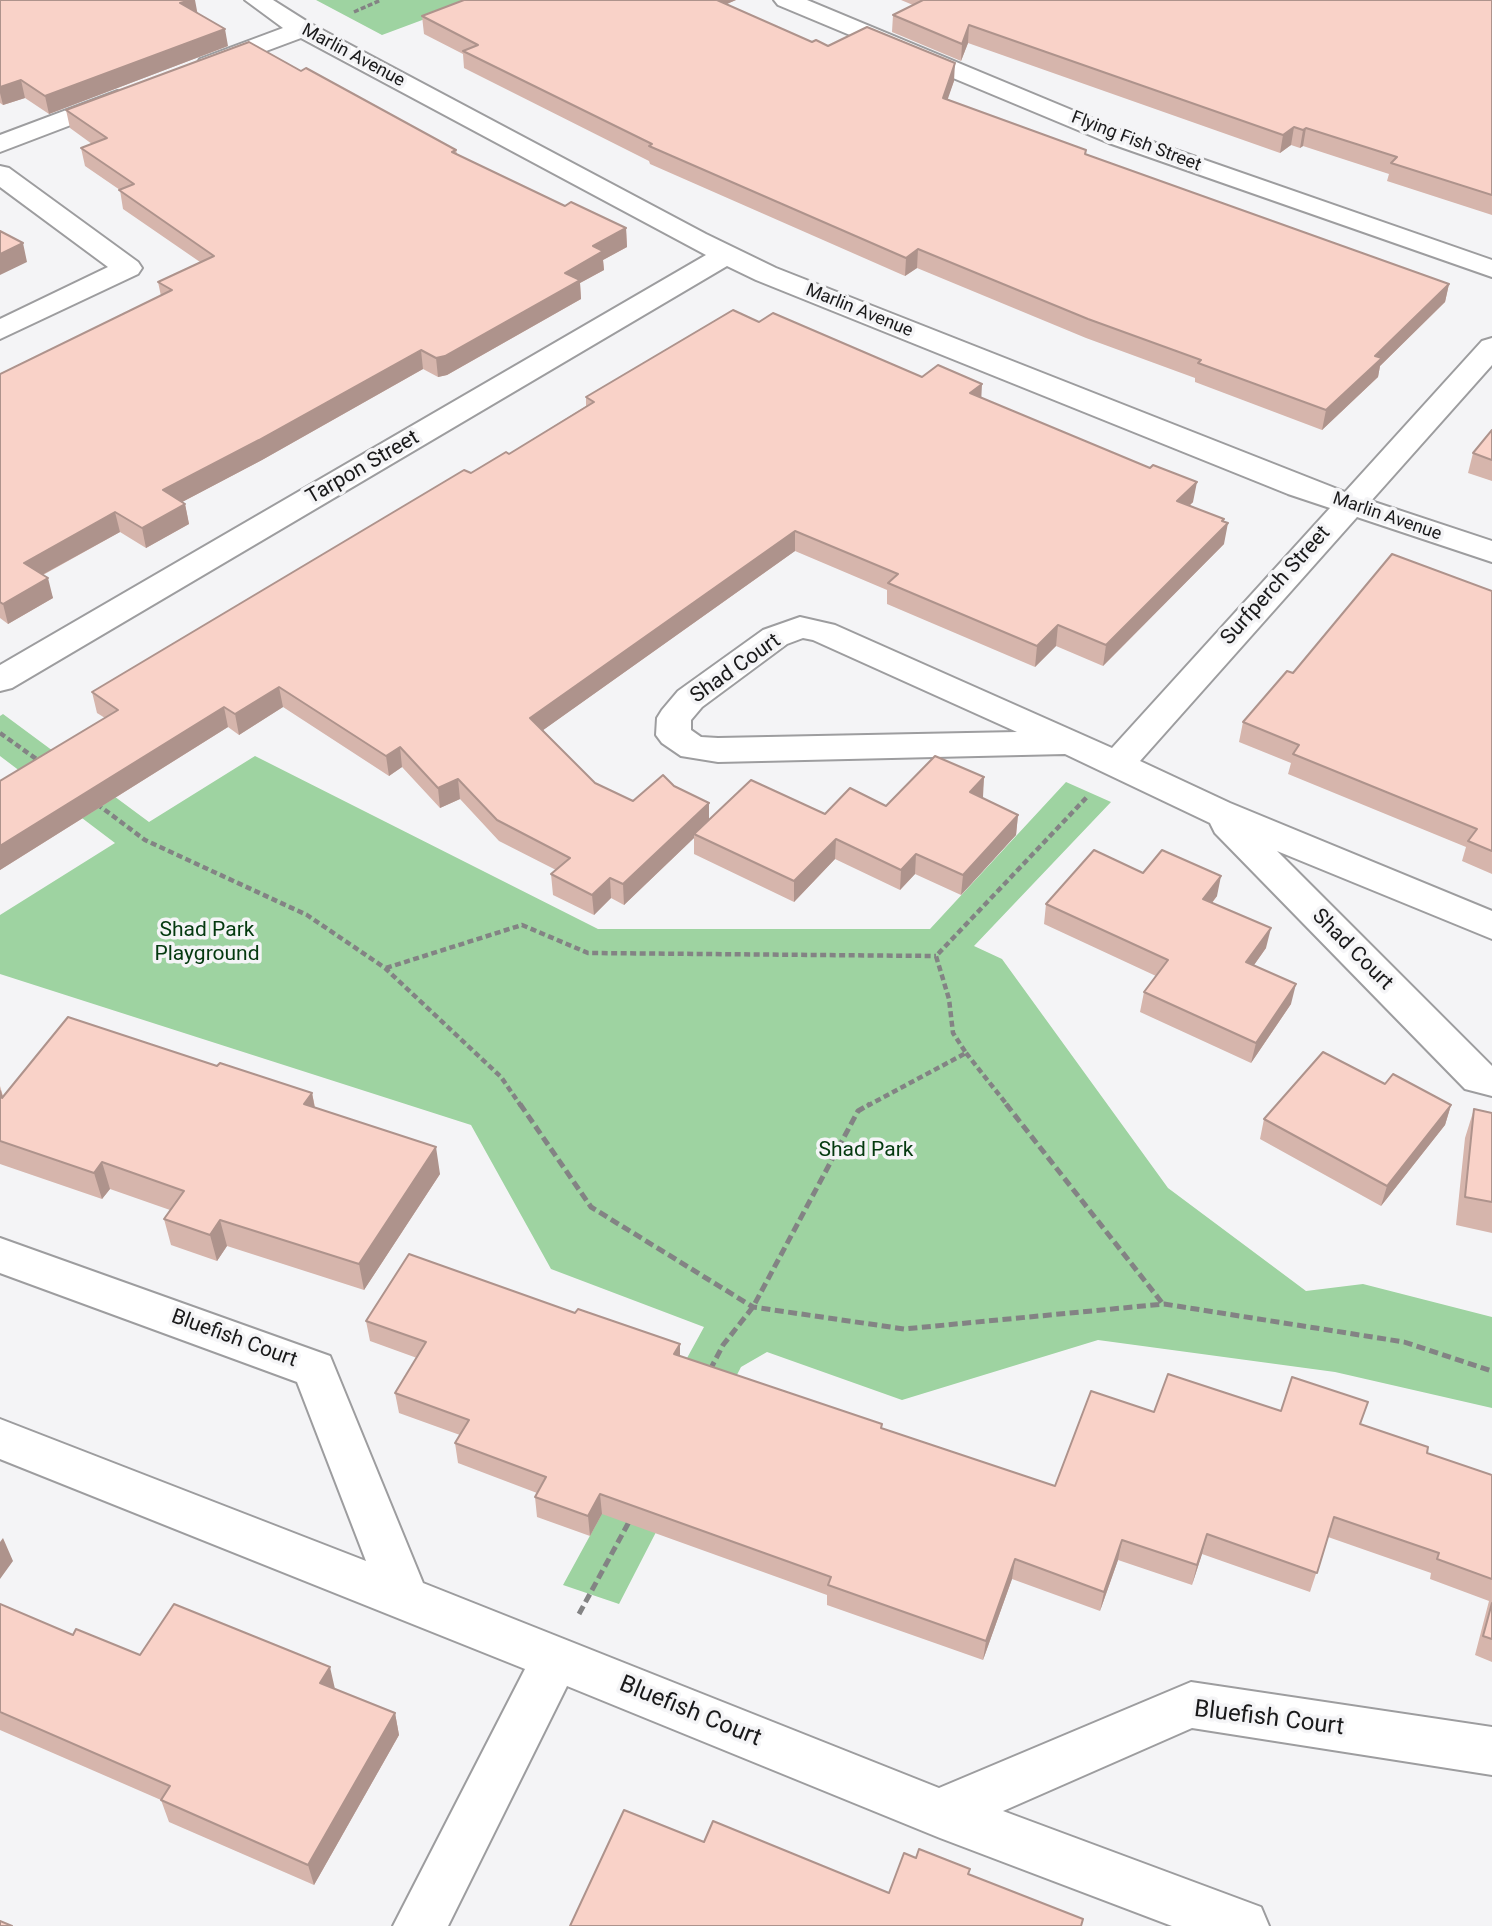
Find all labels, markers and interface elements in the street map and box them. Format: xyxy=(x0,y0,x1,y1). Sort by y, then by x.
street label: Marlin Avenue xyxy=(298,20,408,92)
street label: Flying Fish Street xyxy=(1068,107,1204,177)
street label: Marlin Avenue xyxy=(802,280,916,342)
street label: Tarpon Street xyxy=(302,426,424,510)
street label: Marlin Avenue xyxy=(1330,488,1444,546)
street label: Surfperch Street xyxy=(1216,521,1336,651)
street label: Shad Court xyxy=(686,629,786,709)
street label: Shad Court xyxy=(1306,904,1398,996)
park label: Shad Park Playground xyxy=(154,918,260,968)
park label: Shad Park xyxy=(819,1138,913,1164)
street label: Bluefish Court xyxy=(168,1305,300,1373)
street label: Bluefish Court xyxy=(615,1670,765,1754)
street label: Bluefish Court xyxy=(1192,1696,1346,1742)

